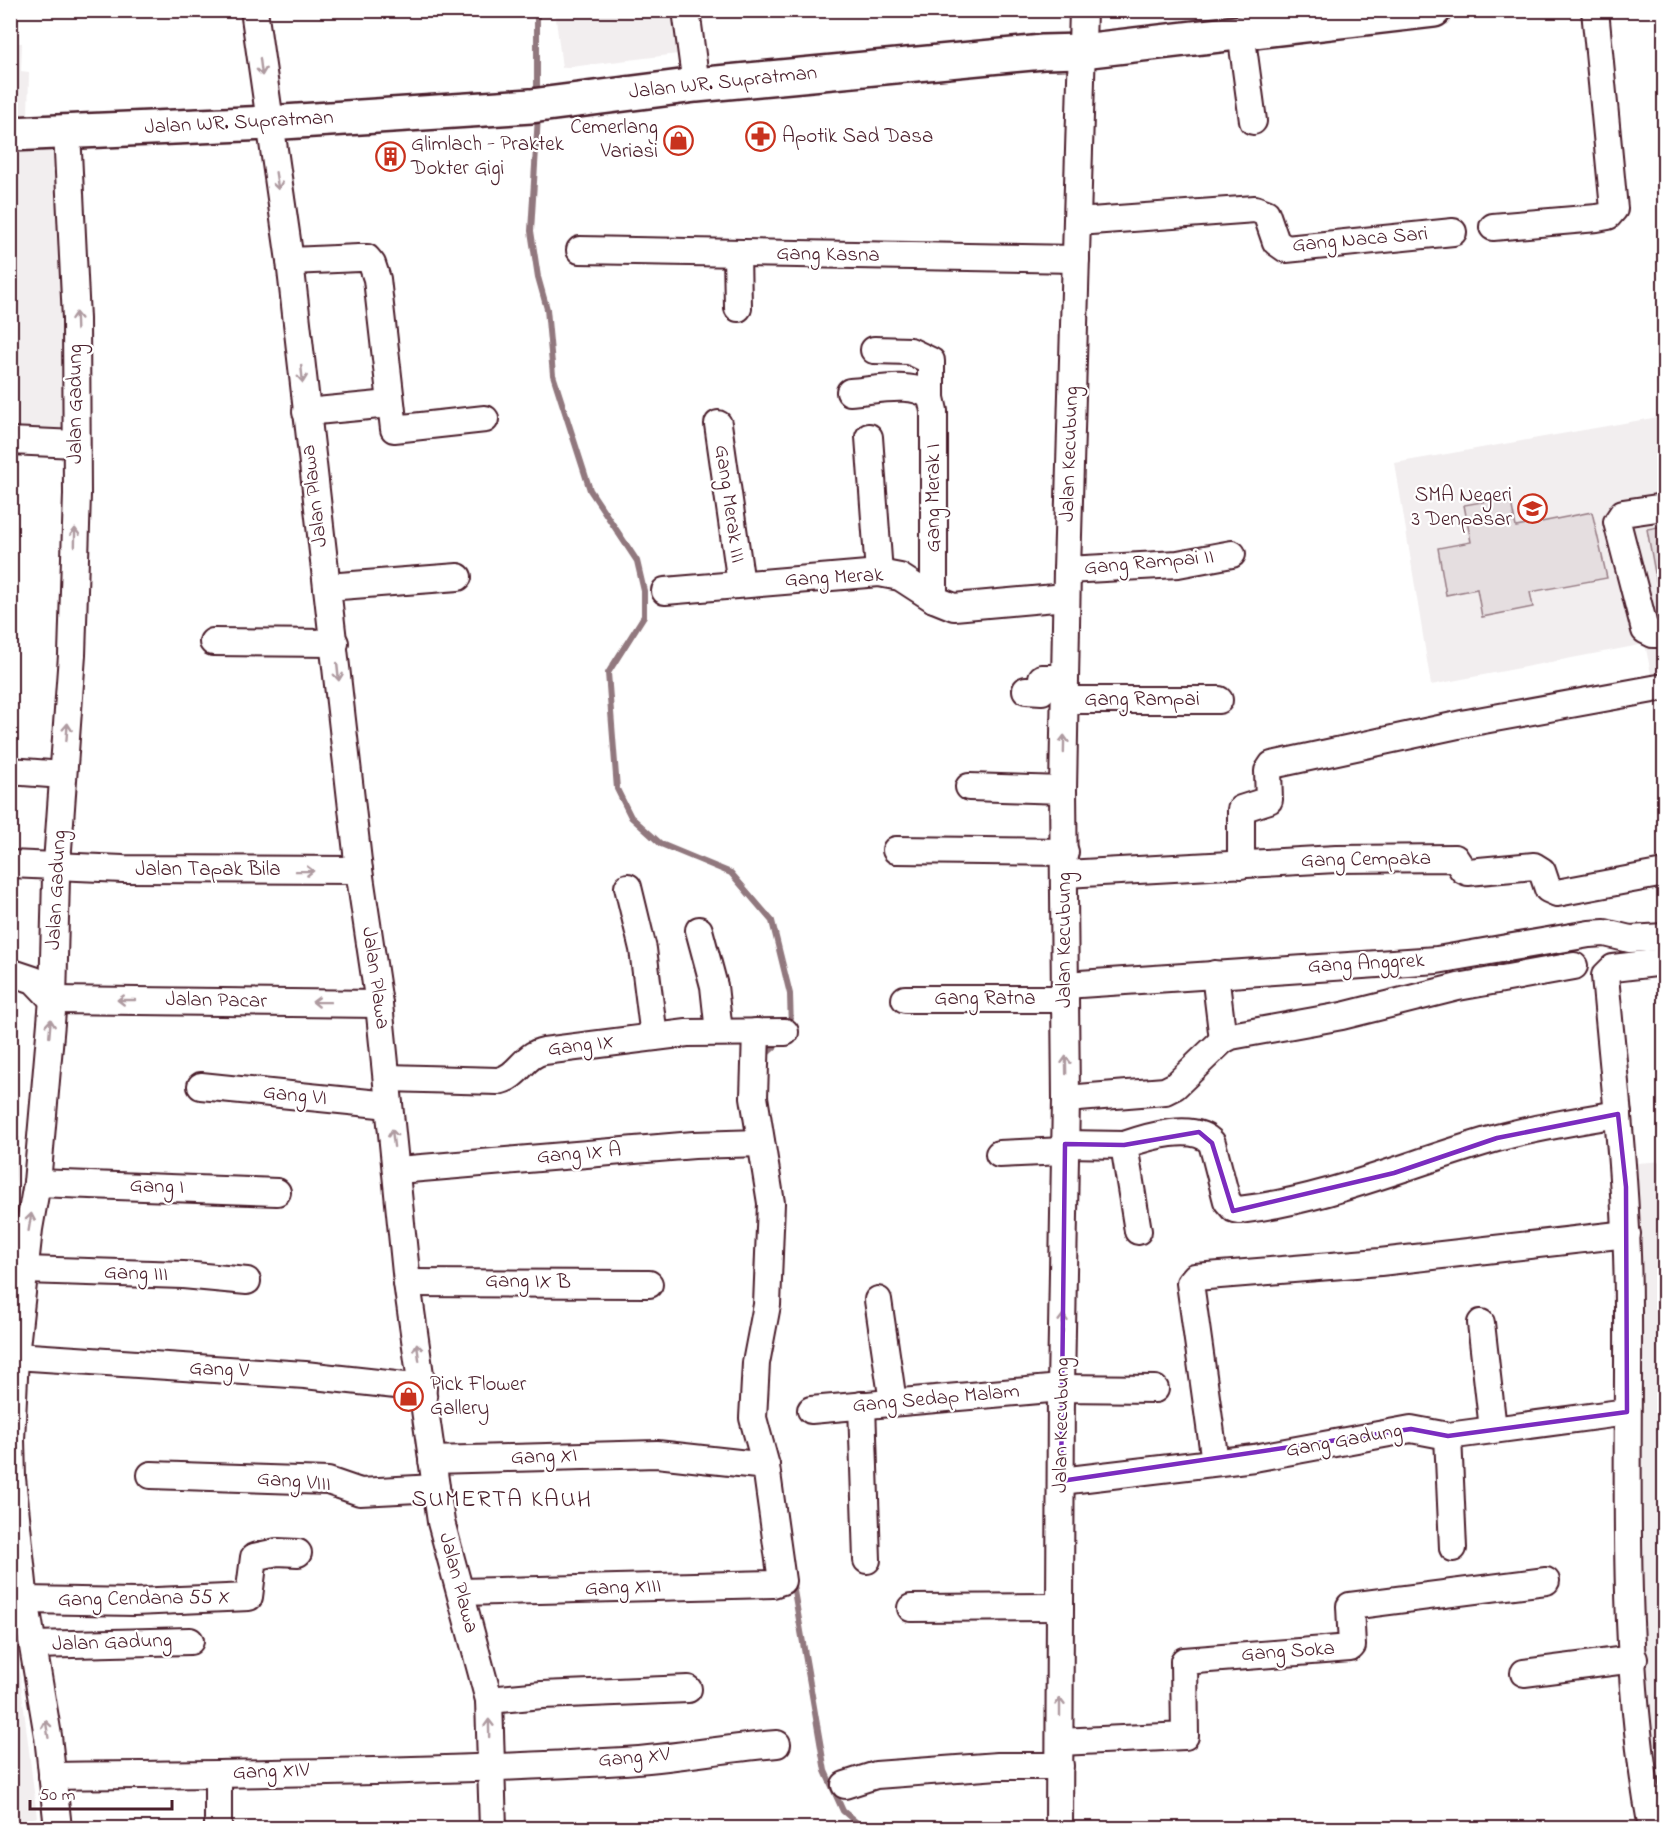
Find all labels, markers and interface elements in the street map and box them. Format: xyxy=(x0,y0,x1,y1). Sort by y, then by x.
one-way arrow xyxy=(256,56,267,76)
street label: Jalan WR. Supratman xyxy=(627,58,819,108)
street label: Jalan WR. Supratman xyxy=(144,103,334,143)
place label: Cemerlang Variasi xyxy=(570,113,658,167)
pharmacy icon: Apotik Sad Dasa xyxy=(745,121,777,153)
place label: Apotik Sad Dasa xyxy=(782,122,933,152)
shop icon: Cemerlang Variasi xyxy=(663,124,695,156)
place label: Glimlach - Praktek Dokter Gigi xyxy=(410,130,565,186)
building icon: Glimlach - Praktek Dokter Gigi xyxy=(374,141,406,173)
one-way arrow xyxy=(272,171,283,190)
street label: Gang Naca Sari xyxy=(1291,219,1429,263)
street label: Gang Kasna xyxy=(776,239,880,273)
one-way arrow xyxy=(70,312,82,332)
street label: Jalan Gadung xyxy=(61,344,93,464)
one-way arrow xyxy=(297,364,308,384)
street label: Jalan Kecubung xyxy=(1053,386,1089,522)
street label: Jalan Plawa xyxy=(294,443,336,549)
street label: Gang Merak III xyxy=(704,443,752,565)
street label: Gang Merak I xyxy=(919,444,951,552)
place label: SMA Negeri 3 Denpasar xyxy=(1412,481,1512,535)
school or university icon: SMA Negeri 3 Denpasar xyxy=(1517,492,1549,524)
one-way arrow xyxy=(69,527,81,547)
street label: Gang Rampai II xyxy=(1083,542,1215,586)
street label: Gang Merak xyxy=(784,560,885,598)
one-way arrow xyxy=(333,662,344,682)
street label: Gang Rampai xyxy=(1084,685,1200,717)
one-way arrow xyxy=(61,722,72,742)
one-way arrow xyxy=(1058,735,1070,755)
street label: Jalan Gadung xyxy=(39,829,77,951)
street label: Gang Cempaka xyxy=(1301,844,1431,878)
street label: Jalan Tapak Bila xyxy=(135,855,281,885)
one-way arrow xyxy=(294,865,314,876)
street label: Jalan Kecubung xyxy=(1050,872,1082,1008)
street label: Jalan Plawa xyxy=(353,925,397,1031)
street label: Gang Anggrek xyxy=(1307,946,1426,984)
street label: Gang Ratna xyxy=(934,984,1036,1016)
street label: Jalan Pacar xyxy=(165,985,267,1017)
one-way arrow xyxy=(116,994,136,1006)
one-way arrow xyxy=(311,997,331,1008)
one-way arrow xyxy=(45,1019,56,1039)
street label: Gang IX xyxy=(546,1027,616,1067)
one-way arrow xyxy=(1060,1056,1071,1076)
street label: Gang VI xyxy=(261,1078,329,1116)
one-way arrow xyxy=(388,1128,399,1148)
street label: Gang IX A xyxy=(535,1135,623,1175)
street label: Gang I xyxy=(129,1171,185,1205)
one-way arrow xyxy=(25,1213,36,1233)
street label: Gang III xyxy=(103,1258,169,1292)
street label: Gang IX B xyxy=(485,1266,571,1300)
one-way arrow xyxy=(1058,1314,1069,1334)
one-way arrow xyxy=(412,1343,423,1362)
street label: Gang V xyxy=(188,1353,250,1389)
street label: Jalan Kecubung xyxy=(1046,1357,1080,1493)
place label: Pick Flower Gallery xyxy=(430,1370,527,1426)
street label: Gang Sedap Malam xyxy=(851,1377,1021,1423)
shop icon: Pick Flower Gallery xyxy=(393,1381,425,1413)
street label: Gang Gadung xyxy=(1283,1416,1405,1468)
street label: Gang XI xyxy=(510,1441,578,1475)
street label: Gang VIII xyxy=(256,1464,332,1502)
district label: SUMERTA KAUH xyxy=(411,1483,593,1518)
street label: Jalan Plawa xyxy=(430,1529,486,1637)
street label: Gang XIII xyxy=(584,1572,662,1606)
street label: Gang Cendana 55 X xyxy=(58,1582,230,1618)
street label: Jalan Gadung xyxy=(51,1626,173,1662)
street label: Gang Soka xyxy=(1240,1634,1336,1672)
one-way arrow xyxy=(1054,1698,1066,1718)
one-way arrow xyxy=(42,1719,53,1739)
one-way arrow xyxy=(483,1719,495,1739)
street label: Gang XV xyxy=(597,1740,671,1778)
street label: Gang XIV xyxy=(232,1756,310,1790)
scale bar xyxy=(30,1773,172,1811)
text: 50 m xyxy=(39,1783,76,1809)

